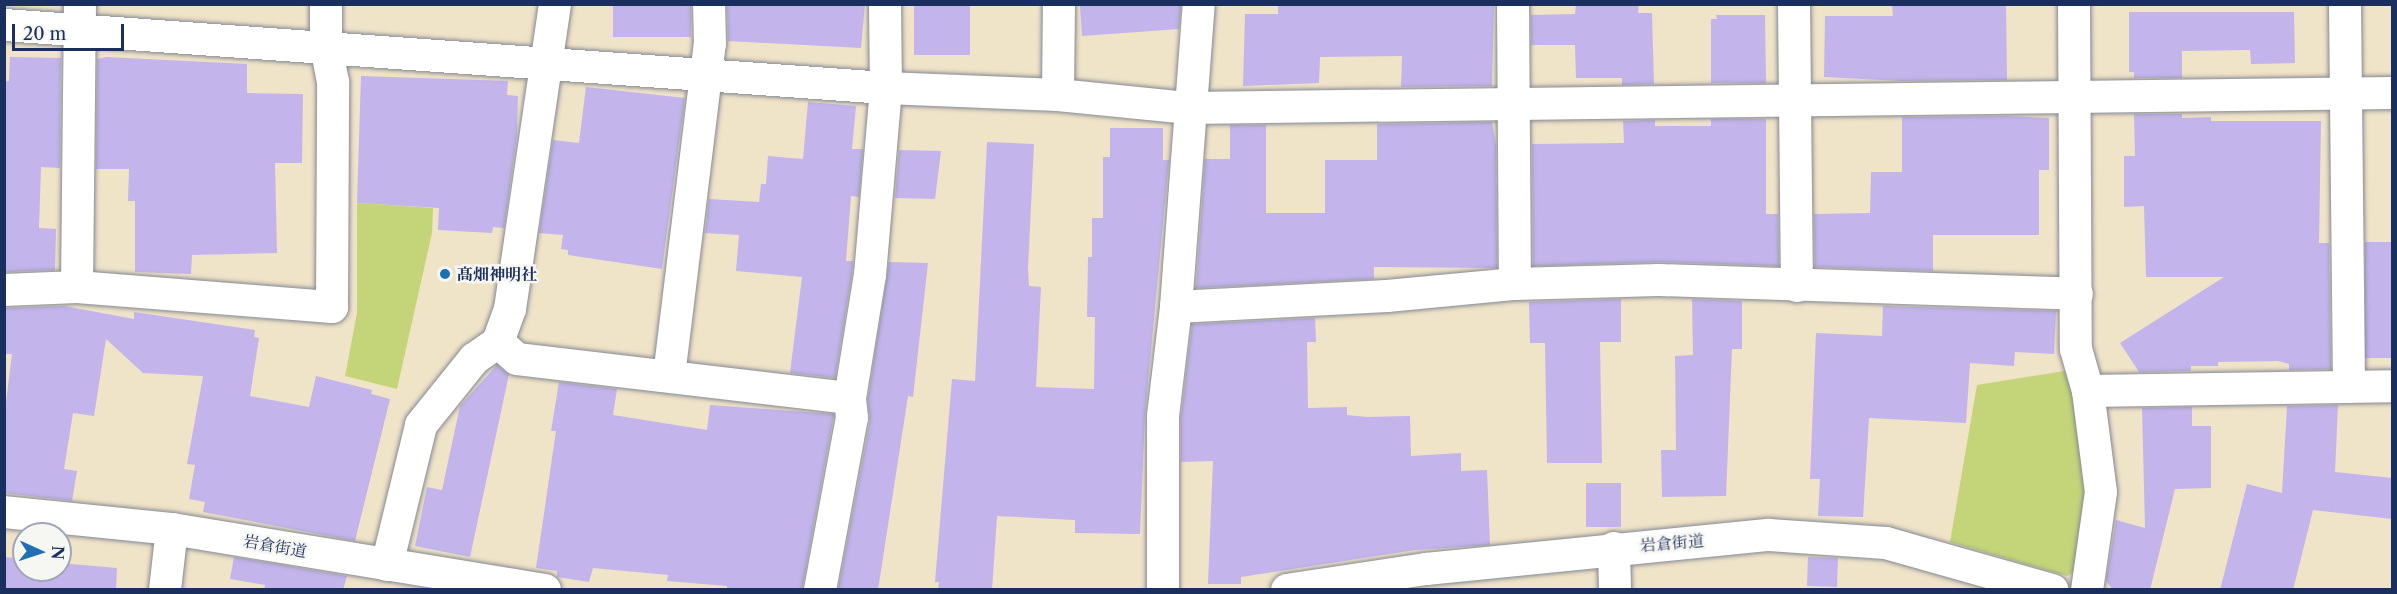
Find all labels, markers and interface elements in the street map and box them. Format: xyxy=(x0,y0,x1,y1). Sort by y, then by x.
scale bar xyxy=(15,12,128,50)
text: 20 m xyxy=(23,23,66,45)
place label: 髙畑神明社 xyxy=(457,264,537,284)
marker: 髙畑神明社 xyxy=(438,267,452,281)
north arrow xyxy=(12,522,72,582)
street label: 岩倉街道 xyxy=(242,531,308,561)
street label: 岩倉街道 xyxy=(1639,531,1705,555)
text: N xyxy=(48,545,68,560)

